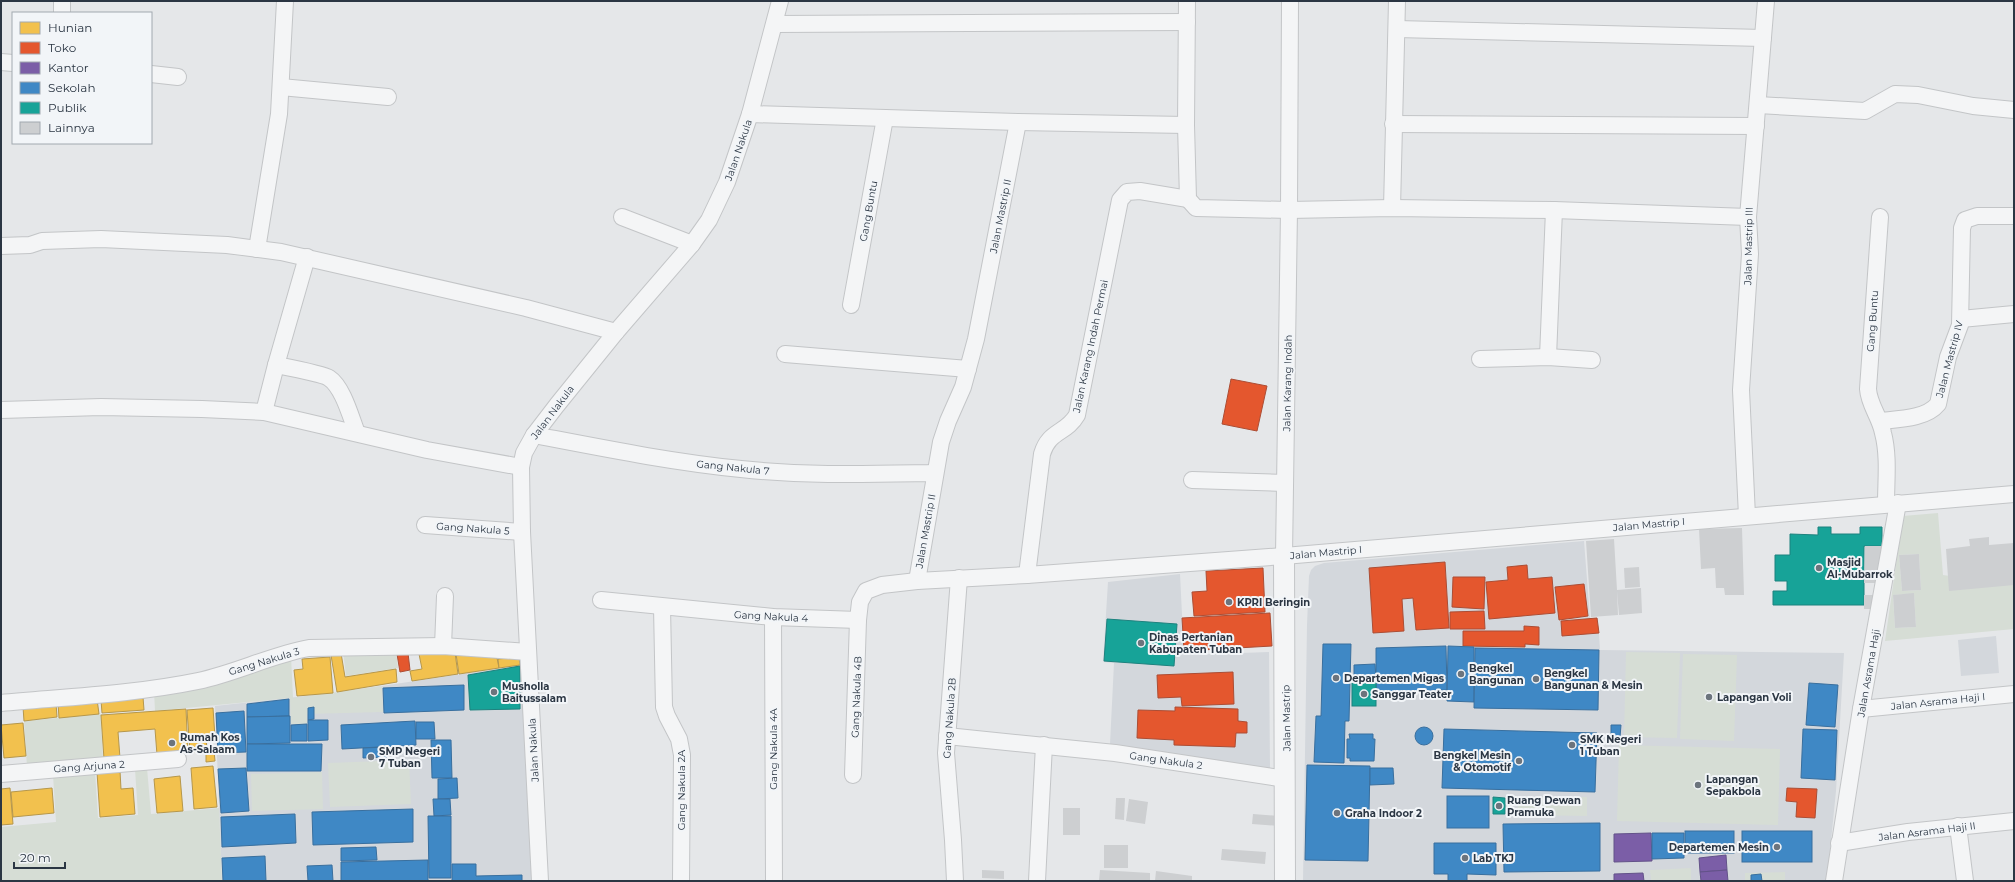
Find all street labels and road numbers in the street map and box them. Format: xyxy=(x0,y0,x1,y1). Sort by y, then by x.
street label: Jalan Nakula xyxy=(722,118,755,184)
street label: Jalan Mastrip II xyxy=(987,178,1014,255)
street label: Gang Buntu xyxy=(857,180,880,243)
street label: Jalan Mastrip III xyxy=(1741,207,1756,286)
street label: Jalan Karang Indah Permai xyxy=(1070,278,1111,415)
street label: Gang Buntu xyxy=(1864,290,1881,352)
street label: Jalan Mastrip IV xyxy=(1933,319,1966,400)
street label: Jalan Karang Indah xyxy=(1280,335,1295,432)
street label: Jalan Nakula xyxy=(527,383,577,443)
street label: Gang Nakula 7 xyxy=(696,457,770,478)
street label: Jalan Mastrip II xyxy=(912,493,938,570)
street label: Jalan Mastrip I xyxy=(1611,515,1686,534)
street label: Gang Nakula 5 xyxy=(436,519,510,538)
street label: Jalan Mastrip I xyxy=(1288,543,1363,562)
street label: Gang Nakula 4 xyxy=(734,608,809,625)
street label: Jalan Asrama Haji xyxy=(1854,628,1883,719)
street label: Gang Nakula 3 xyxy=(227,644,301,678)
street label: Gang Nakula 4B xyxy=(849,656,864,738)
street label: Gang Nakula 2B xyxy=(940,677,959,759)
street label: Jalan Mastrip xyxy=(1279,684,1294,752)
street label: Jalan Asrama Haji I xyxy=(1889,690,1986,713)
street label: Gang Nakula 4A xyxy=(767,707,780,790)
street label: Jalan Nakula xyxy=(525,718,542,783)
street label: Gang Nakula 2A xyxy=(675,749,688,830)
street label: Gang Nakula 2 xyxy=(1129,749,1203,772)
street label: Gang Arjuna 2 xyxy=(53,758,125,775)
street label: Jalan Asrama Haji II xyxy=(1877,819,1976,844)

